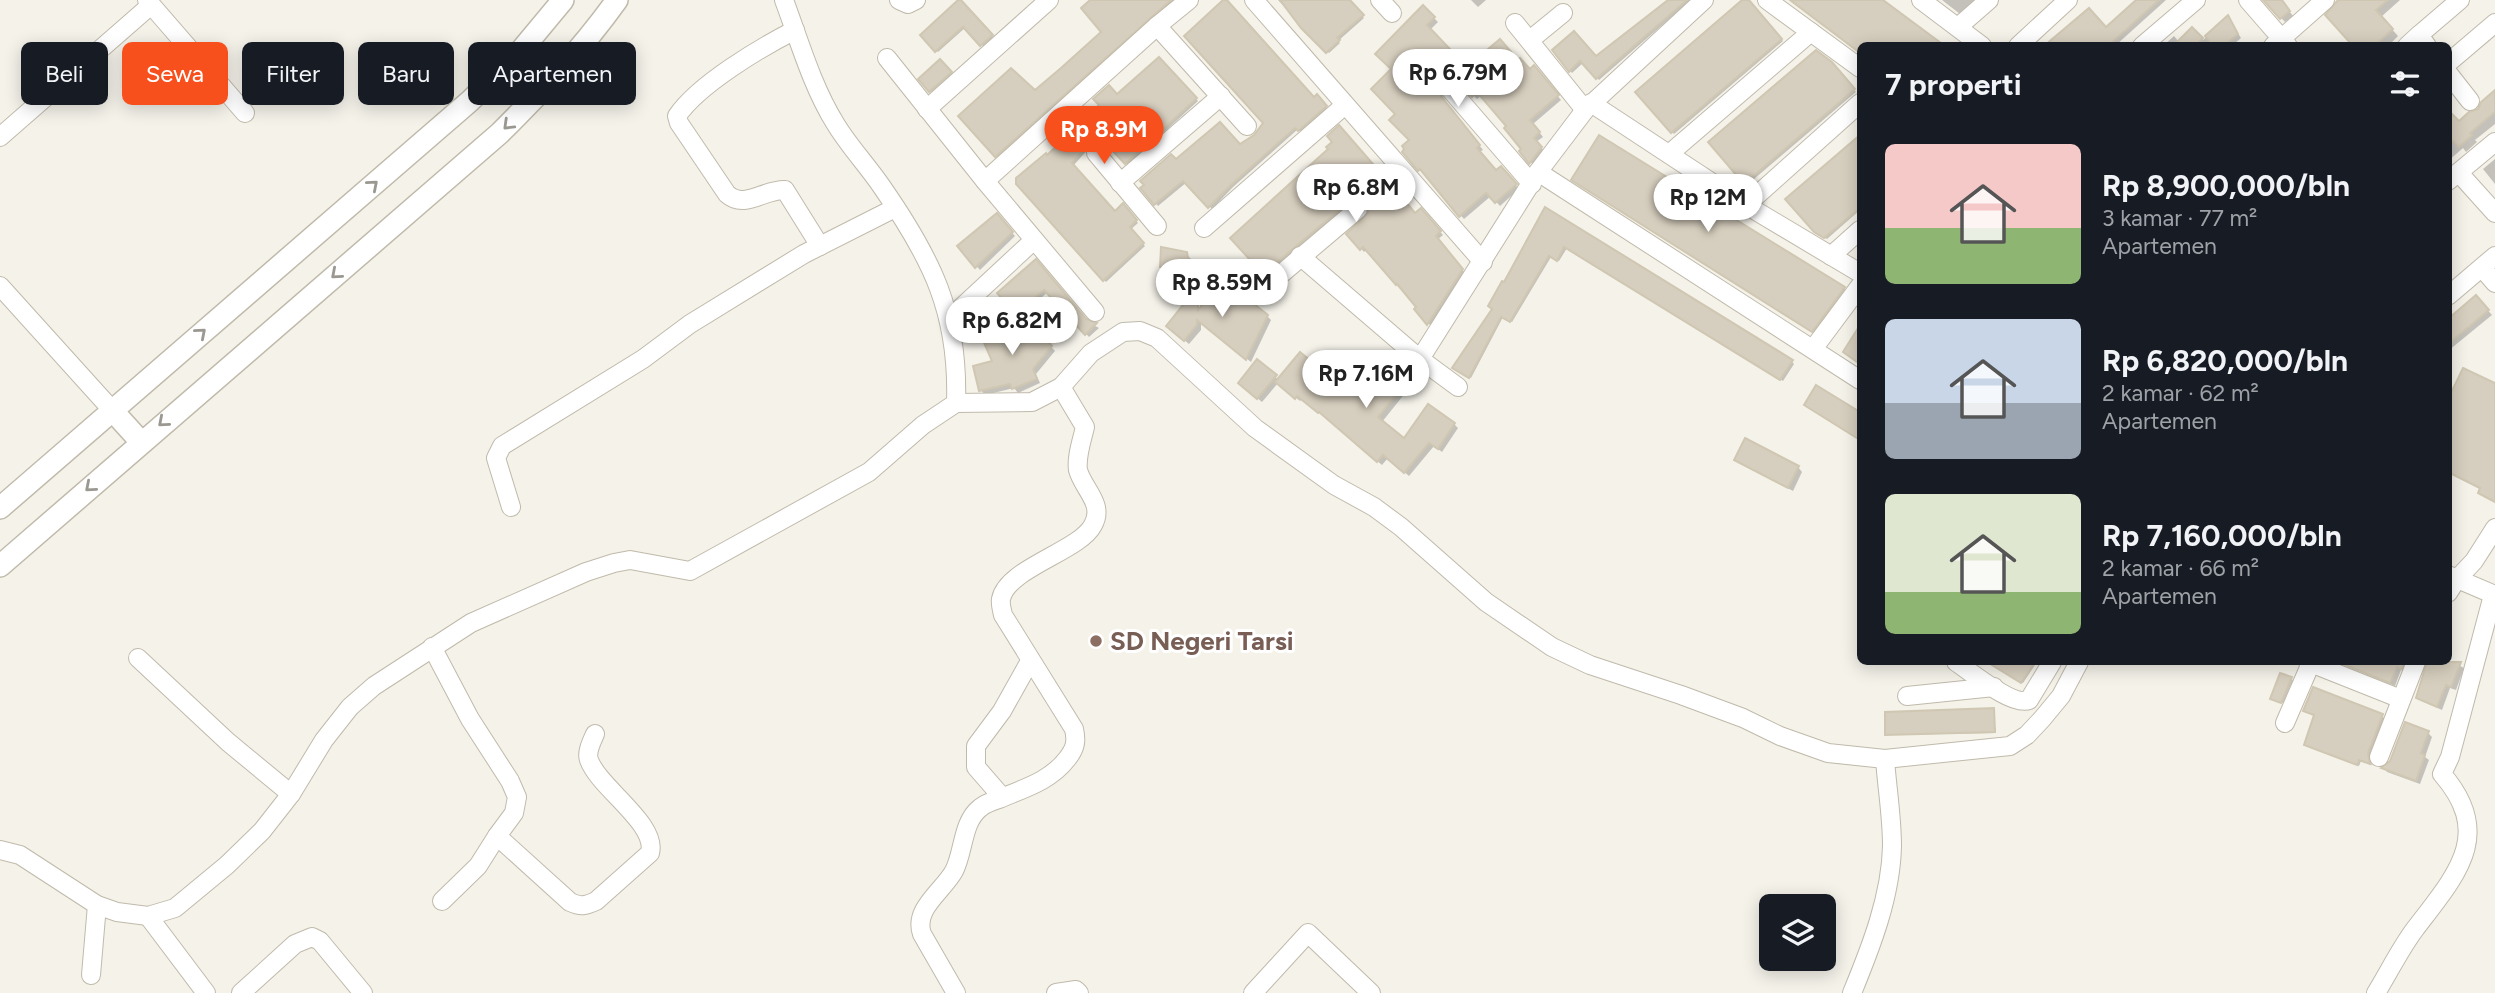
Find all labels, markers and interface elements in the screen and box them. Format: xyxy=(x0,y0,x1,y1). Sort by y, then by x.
chip: Beli xyxy=(21,42,108,105)
chip: Sewa xyxy=(122,42,228,105)
chip: Filter xyxy=(242,42,344,105)
chip: Baru xyxy=(358,42,454,105)
chip: Apartemen xyxy=(468,42,636,105)
pin: Rp 6.79M xyxy=(1386,50,1530,109)
text: Rp 6.79M xyxy=(1408,58,1508,86)
icon: filters xyxy=(2386,65,2424,103)
text: 7 properti xyxy=(1885,66,2022,103)
pin: Rp 8.9M xyxy=(1039,106,1169,166)
text: Rp 8.9M xyxy=(1061,115,1147,143)
one-way arrow xyxy=(503,117,516,130)
pin: Rp 6.8M xyxy=(1291,164,1421,224)
text: Rp 8,900,000/bln xyxy=(2102,167,2350,204)
icon: home xyxy=(1941,172,2025,256)
text: Rp 6.8M xyxy=(1313,173,1399,201)
pin: Rp 12M xyxy=(1651,174,1765,234)
one-way arrow xyxy=(365,181,378,193)
text: Rp 12M xyxy=(1670,183,1746,211)
text: 3 kamar · 77 m² xyxy=(2102,204,2257,232)
text: Apartemen xyxy=(2102,232,2217,260)
pin: Rp 8.59M xyxy=(1150,260,1294,319)
one-way arrow xyxy=(331,266,344,278)
text: Rp 8.59M xyxy=(1172,268,1272,296)
pin: Rp 6.82M xyxy=(940,298,1084,357)
text: Rp 6.82M xyxy=(962,306,1062,334)
one-way arrow xyxy=(192,329,205,341)
text: Rp 6,820,000/bln xyxy=(2102,342,2348,379)
icon: home xyxy=(1941,347,2025,431)
pin: Rp 7.16M xyxy=(1294,350,1438,410)
text: Rp 7.16M xyxy=(1318,359,1414,387)
text: 2 kamar · 62 m² xyxy=(2102,379,2259,407)
text: Apartemen xyxy=(2102,407,2217,435)
one-way arrow xyxy=(159,414,172,426)
one-way arrow xyxy=(85,479,98,491)
text: Rp 7,160,000/bln xyxy=(2102,517,2342,554)
icon: home xyxy=(1941,522,2025,606)
text: 2 kamar · 66 m² xyxy=(2102,554,2259,582)
text: Apartemen xyxy=(2102,582,2217,610)
place label: SD Negeri Tarsi xyxy=(1110,625,1294,657)
marker: SD Negeri Tarsi xyxy=(1088,633,1104,649)
map controls xyxy=(1759,894,1836,971)
button: layers xyxy=(1759,894,1836,971)

